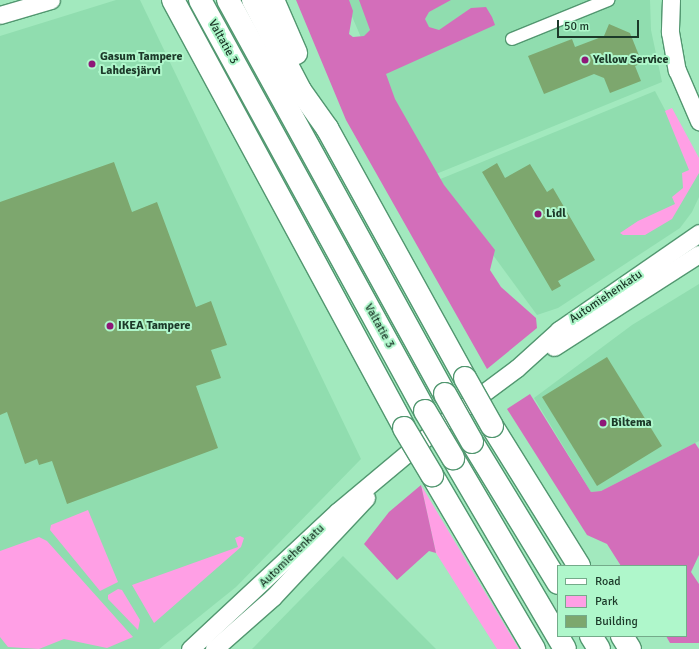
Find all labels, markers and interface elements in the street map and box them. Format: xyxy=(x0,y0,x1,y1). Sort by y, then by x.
scale bar xyxy=(559,12,641,38)
street label: Valtatie 3 xyxy=(205,17,241,67)
text: 50 m xyxy=(564,19,589,34)
place label: Gasum Tampere Lahdesjärvi xyxy=(100,50,182,78)
place label: Yellow Service xyxy=(593,53,668,67)
marker: Yellow Service xyxy=(580,55,590,65)
marker: Gasum Tampere Lahdesjärvi xyxy=(87,59,97,69)
place label: Lidl xyxy=(546,207,566,221)
marker: Lidl xyxy=(533,209,543,219)
street label: Automiehenkatu xyxy=(567,267,645,327)
street label: Valtatie 3 xyxy=(361,301,397,351)
place label: IKEA Tampere xyxy=(118,319,190,333)
marker: IKEA Tampere xyxy=(105,321,115,331)
place label: Biltema xyxy=(611,416,652,430)
marker: Biltema xyxy=(598,418,608,428)
street label: Automiehenkatu xyxy=(257,521,327,591)
legend xyxy=(557,565,687,637)
text: Road xyxy=(595,574,621,589)
text: Park xyxy=(595,594,618,609)
text: Building xyxy=(595,614,638,629)

